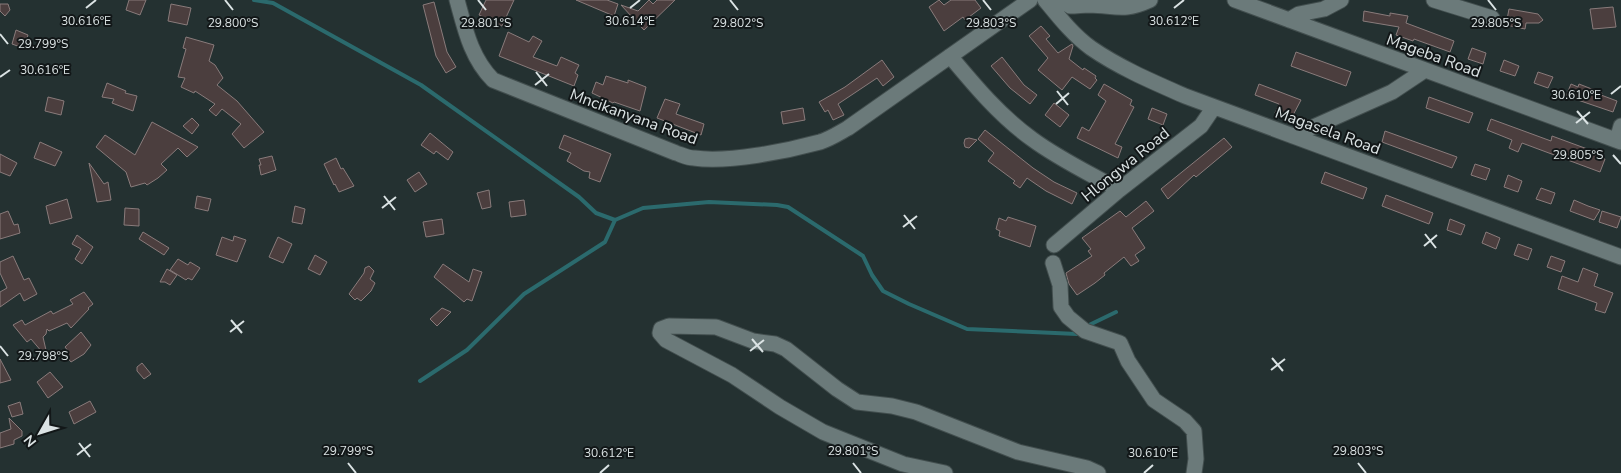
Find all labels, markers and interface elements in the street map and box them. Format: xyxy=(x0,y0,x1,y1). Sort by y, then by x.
text: 30.616°E xyxy=(61,13,111,29)
text: 30.614°E xyxy=(605,13,655,29)
text: 30.612°E xyxy=(1149,13,1199,29)
text: 29.800°S xyxy=(208,15,258,31)
text: 29.801°S xyxy=(461,15,511,31)
text: 29.802°S xyxy=(713,15,763,31)
text: 29.803°S xyxy=(966,15,1016,31)
text: 29.805°S xyxy=(1471,15,1521,31)
street label: Mageba Road xyxy=(1383,29,1484,83)
text: 29.799°S xyxy=(18,36,68,52)
text: 30.616°E xyxy=(20,62,70,78)
street label: Mncikanyana Road xyxy=(567,84,701,150)
text: 30.610°E xyxy=(1551,87,1601,103)
street label: Magasela Road xyxy=(1272,102,1383,160)
street label: Hlongwa Road xyxy=(1077,122,1174,207)
text: 29.805°S xyxy=(1553,147,1603,163)
text: 29.798°S xyxy=(18,348,68,364)
north arrow xyxy=(15,408,65,458)
text: N xyxy=(20,431,41,451)
text: 29.799°S xyxy=(323,443,373,459)
text: 29.801°S xyxy=(828,443,878,459)
text: 29.803°S xyxy=(1333,443,1383,459)
text: 30.612°E xyxy=(584,445,634,461)
text: 30.610°E xyxy=(1128,445,1178,461)

